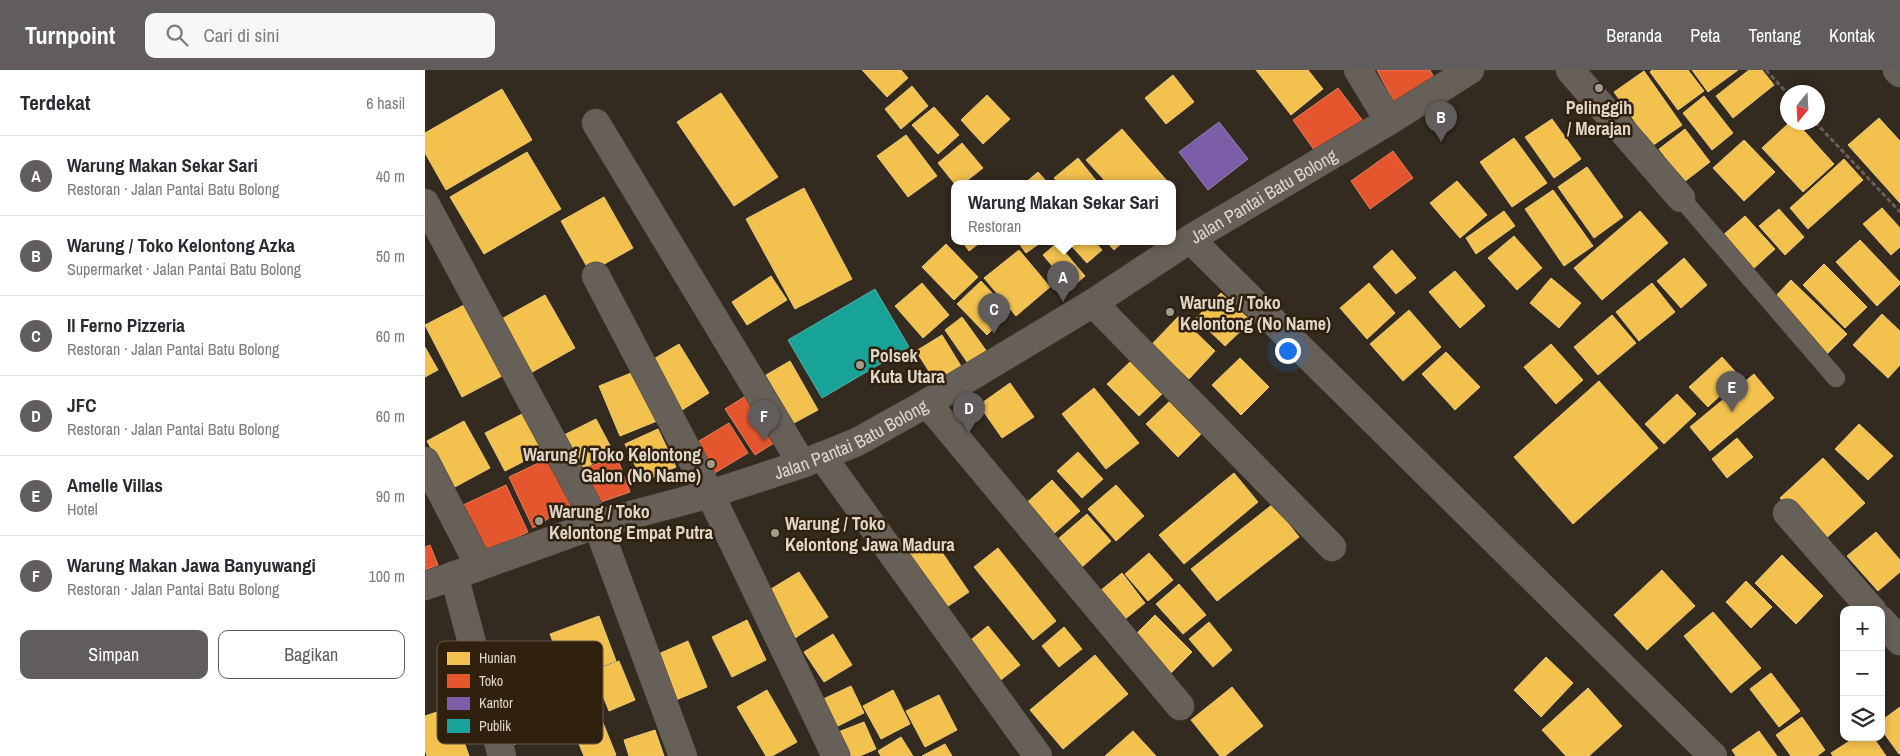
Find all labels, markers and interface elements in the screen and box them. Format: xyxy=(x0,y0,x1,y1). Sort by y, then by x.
search box xyxy=(145,13,495,58)
text: Turnpoint xyxy=(25,19,115,51)
icon: search xyxy=(163,21,191,49)
text: Cari di sini xyxy=(203,22,280,48)
text: Beranda xyxy=(1606,23,1662,48)
text: Peta xyxy=(1690,23,1721,48)
text: Tentang xyxy=(1749,23,1801,48)
text: Kontak xyxy=(1829,23,1875,48)
marker: Pelinggih / Merajan xyxy=(1593,82,1605,94)
north arrow xyxy=(1780,85,1825,130)
text: Terdekat xyxy=(20,88,91,117)
text: 6 hasil xyxy=(366,92,405,114)
place label: Pelinggih / Merajan xyxy=(1566,95,1632,141)
pin: B xyxy=(1425,101,1457,142)
street label: Jalan Pantai Batu Bolong xyxy=(1185,142,1342,249)
text: Warung Makan Sekar Sari xyxy=(67,152,258,178)
text: A xyxy=(31,165,41,187)
text: 40 m xyxy=(376,165,405,187)
text: Restoran · Jalan Pantai Batu Bolong xyxy=(67,178,279,200)
popup xyxy=(951,180,1176,245)
text: Warung Makan Sekar Sari xyxy=(968,189,1159,215)
text: Restoran xyxy=(968,215,1021,237)
text: Warung / Toko Kelontong Azka xyxy=(67,232,295,258)
text: B xyxy=(31,245,41,267)
text: 50 m xyxy=(376,245,405,267)
text: Supermarket · Jalan Pantai Batu Bolong xyxy=(67,258,301,280)
pin: A xyxy=(1047,261,1079,302)
place label: Warung / Toko Kelontong (No Name) xyxy=(1180,290,1331,336)
pin: C xyxy=(978,293,1010,334)
marker: Warung / Toko Kelontong (No Name) xyxy=(1164,306,1176,318)
text: Il Ferno Pizzeria xyxy=(67,312,185,338)
text: C xyxy=(31,325,41,347)
text: 60 m xyxy=(376,325,405,347)
text: Restoran · Jalan Pantai Batu Bolong xyxy=(67,338,279,360)
your location xyxy=(1275,338,1301,364)
place label: Polsek Kuta Utara xyxy=(870,343,945,389)
marker: Polsek Kuta Utara xyxy=(854,359,866,371)
pin: E xyxy=(1716,371,1748,412)
text: JFC xyxy=(67,392,96,418)
street label: Jalan Pantai Batu Bolong xyxy=(771,392,932,485)
pin: D xyxy=(953,392,985,433)
pin: F xyxy=(748,400,780,441)
text: D xyxy=(31,405,41,427)
text: 60 m xyxy=(376,405,405,427)
text: Restoran · Jalan Pantai Batu Bolong xyxy=(67,418,279,440)
place label: Warung / Toko Kelontong Galon (No Name) xyxy=(523,442,701,488)
marker: Warung / Toko Kelontong Galon (No Name) xyxy=(705,458,717,470)
text: Amelle Villas xyxy=(67,472,163,498)
text: E xyxy=(32,485,40,507)
text: 90 m xyxy=(376,485,405,507)
text: Hotel xyxy=(67,498,98,520)
place label: Warung / Toko Kelontong Empat Putra xyxy=(549,499,714,545)
place label: Warung / Toko Kelontong Jawa Madura xyxy=(785,511,956,557)
marker: Warung / Toko Kelontong Empat Putra xyxy=(533,515,545,527)
marker: Warung / Toko Kelontong Jawa Madura xyxy=(769,527,781,539)
text: Warung Makan Jawa Banyuwangi xyxy=(67,552,316,578)
text: F xyxy=(32,565,40,587)
text: 100 m xyxy=(369,565,405,587)
text: Restoran · Jalan Pantai Batu Bolong xyxy=(67,578,279,600)
map controls xyxy=(1840,606,1885,741)
button: + xyxy=(1840,606,1885,651)
button: Simpan xyxy=(20,630,208,679)
button: Bagikan xyxy=(218,630,405,679)
legend xyxy=(437,641,603,744)
text: Hunian xyxy=(479,649,516,667)
button: − xyxy=(1840,651,1885,696)
text: Toko xyxy=(479,672,503,690)
text: Kantor xyxy=(479,694,513,712)
button: layers xyxy=(1840,696,1885,741)
text: Publik xyxy=(479,717,511,735)

